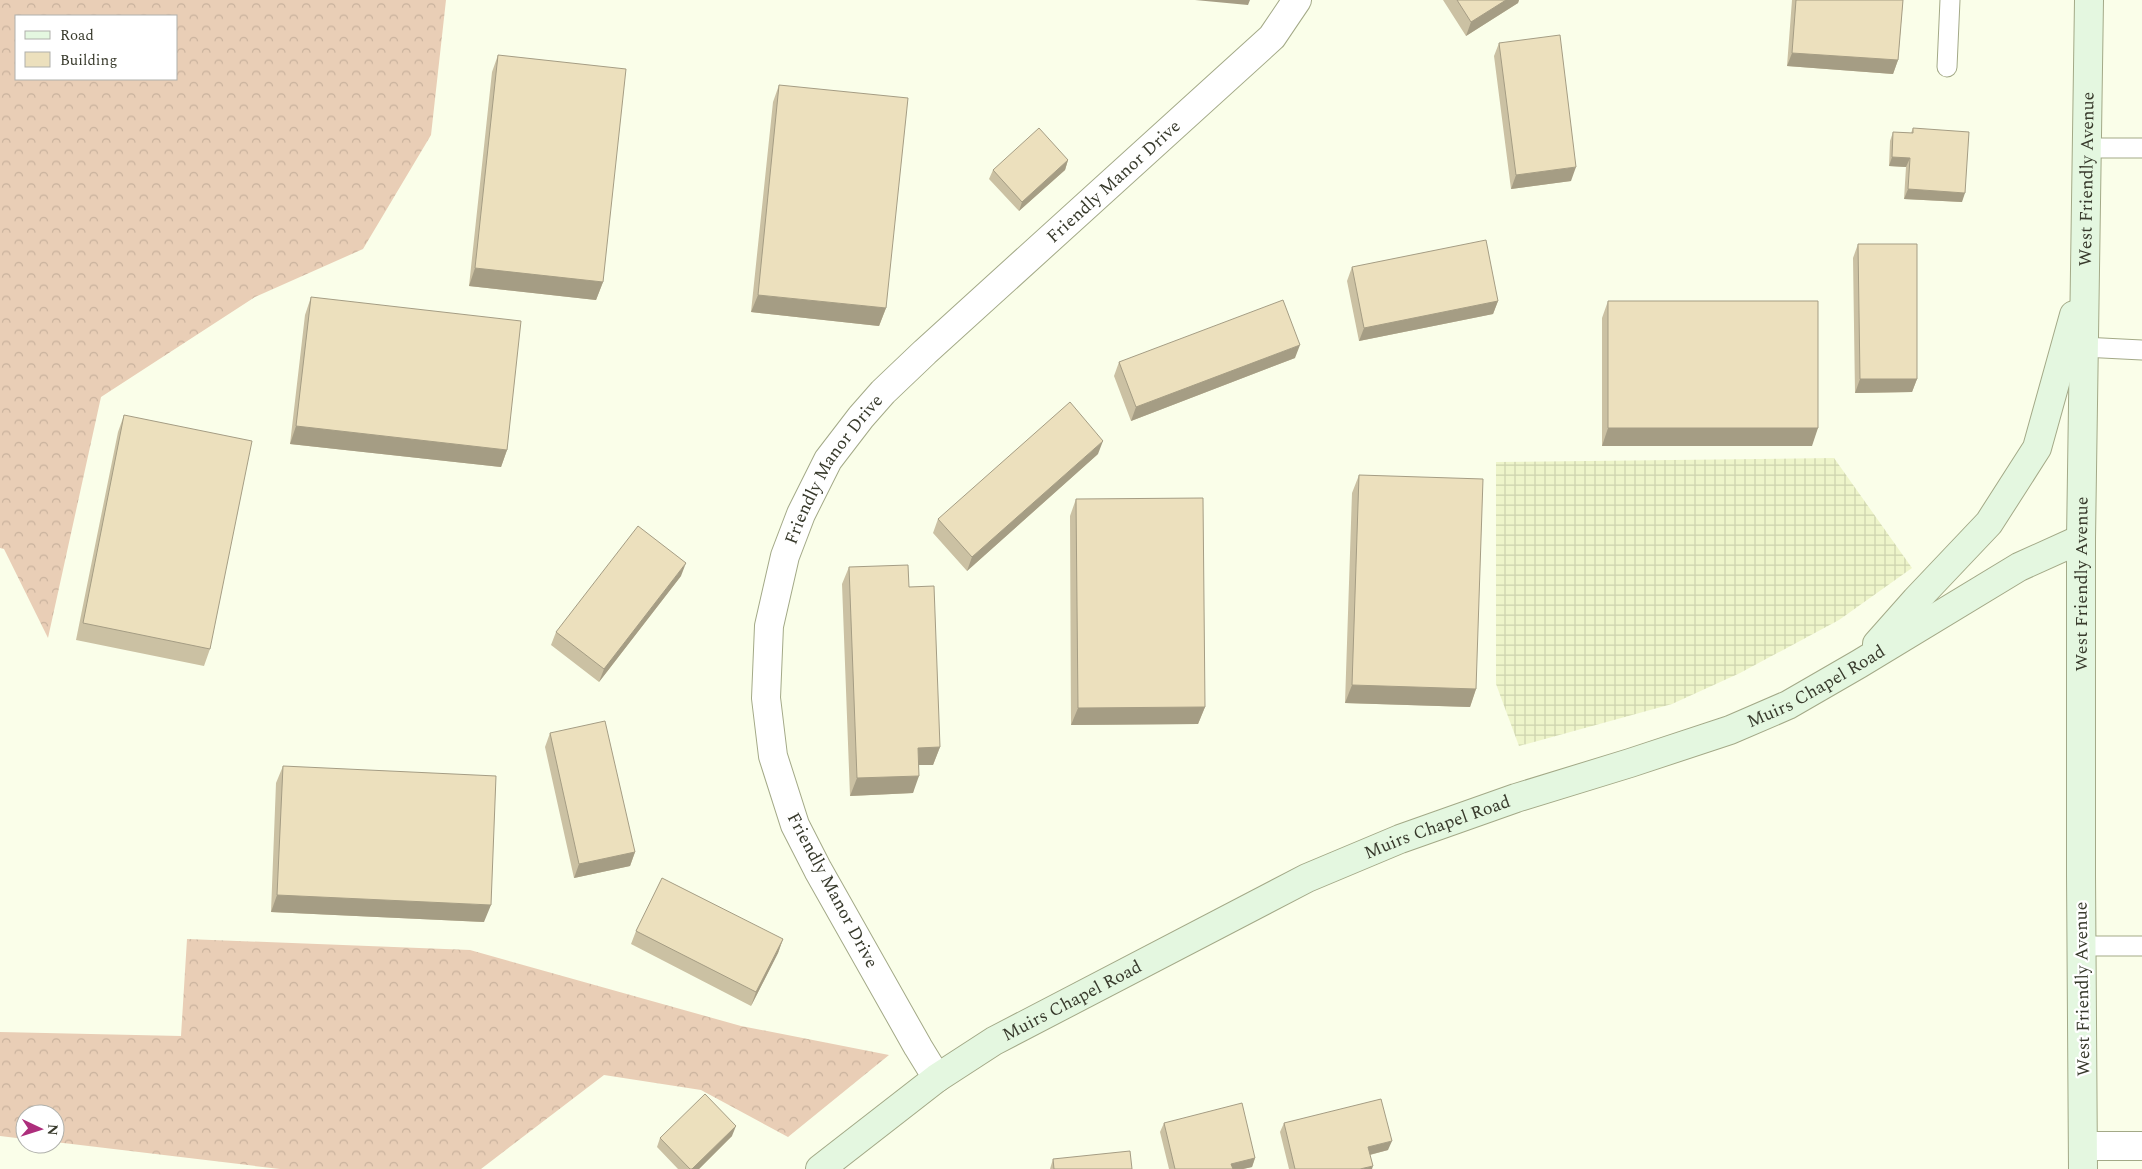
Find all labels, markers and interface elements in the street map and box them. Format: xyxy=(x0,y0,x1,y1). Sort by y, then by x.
legend xyxy=(15,15,178,80)
text: Road xyxy=(60,24,94,47)
text: Building xyxy=(60,49,117,72)
street label: West Friendly Avenue xyxy=(2072,91,2102,267)
street label: Friendly Manor Drive xyxy=(1040,113,1187,250)
street label: Friendly Manor Drive xyxy=(778,388,889,548)
street label: West Friendly Avenue xyxy=(2068,496,2096,671)
street label: Muirs Chapel Road xyxy=(1743,638,1891,735)
street label: Muirs Chapel Road xyxy=(1360,788,1514,867)
street label: Friendly Manor Drive xyxy=(780,808,885,973)
street label: West Friendly Avenue xyxy=(2067,901,2098,1077)
street label: Muirs Chapel Road xyxy=(998,953,1147,1048)
north arrow xyxy=(15,1104,65,1154)
text: N xyxy=(42,1123,63,1136)

